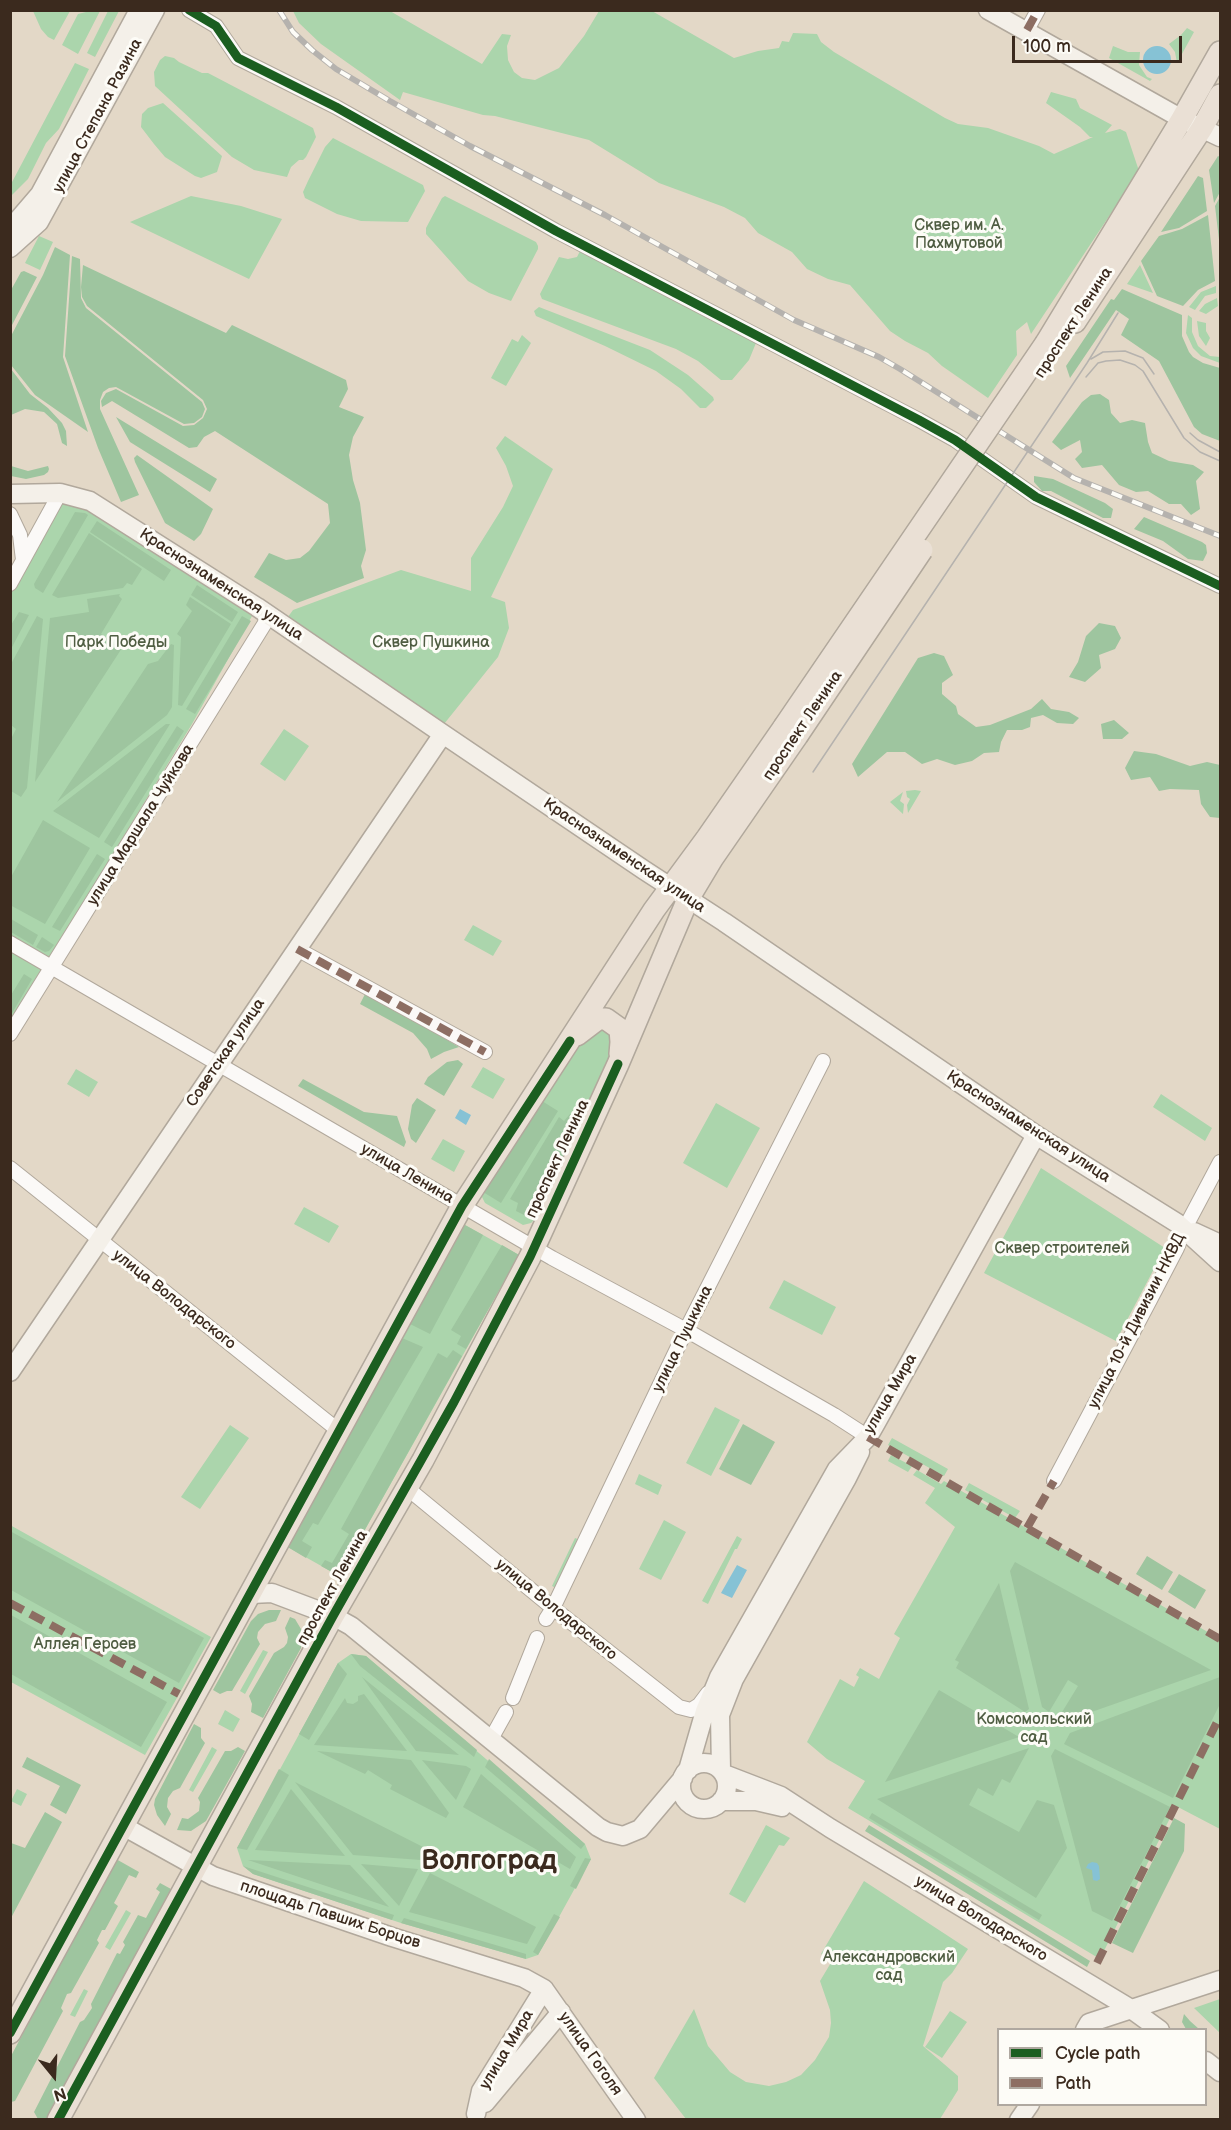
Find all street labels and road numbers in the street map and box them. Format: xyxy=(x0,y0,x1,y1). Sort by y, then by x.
street label: улица Степана Разина xyxy=(49,36,147,196)
street label: проспект Ленина xyxy=(1031,264,1117,382)
street label: Краснознаменская улица xyxy=(135,525,307,645)
street label: проспект Ленина xyxy=(759,667,847,785)
street label: улица Маршала Чуйкова xyxy=(83,741,199,909)
street label: Краснознаменская улица xyxy=(539,794,709,918)
street label: Советская улица xyxy=(183,995,269,1111)
street label: Краснознаменская улица xyxy=(942,1067,1114,1187)
street label: проспект Ленина xyxy=(522,1097,594,1221)
street label: улица Ленина xyxy=(357,1140,457,1208)
street label: улица 10-й Дивизии НКВД xyxy=(1084,1230,1190,1412)
street label: улица Володарского xyxy=(109,1246,239,1354)
street label: улица Пушкина xyxy=(649,1283,717,1395)
street label: улица Мира xyxy=(860,1350,922,1438)
street label: проспект Ленина xyxy=(293,1527,373,1649)
street label: улица Володарского xyxy=(491,1555,621,1665)
street label: улица Володарского xyxy=(911,1872,1051,1966)
street label: площадь Павших Борцов xyxy=(237,1877,423,1953)
street label: улица Мира xyxy=(476,2007,538,2093)
street label: улица Гоголя xyxy=(554,2008,626,2100)

